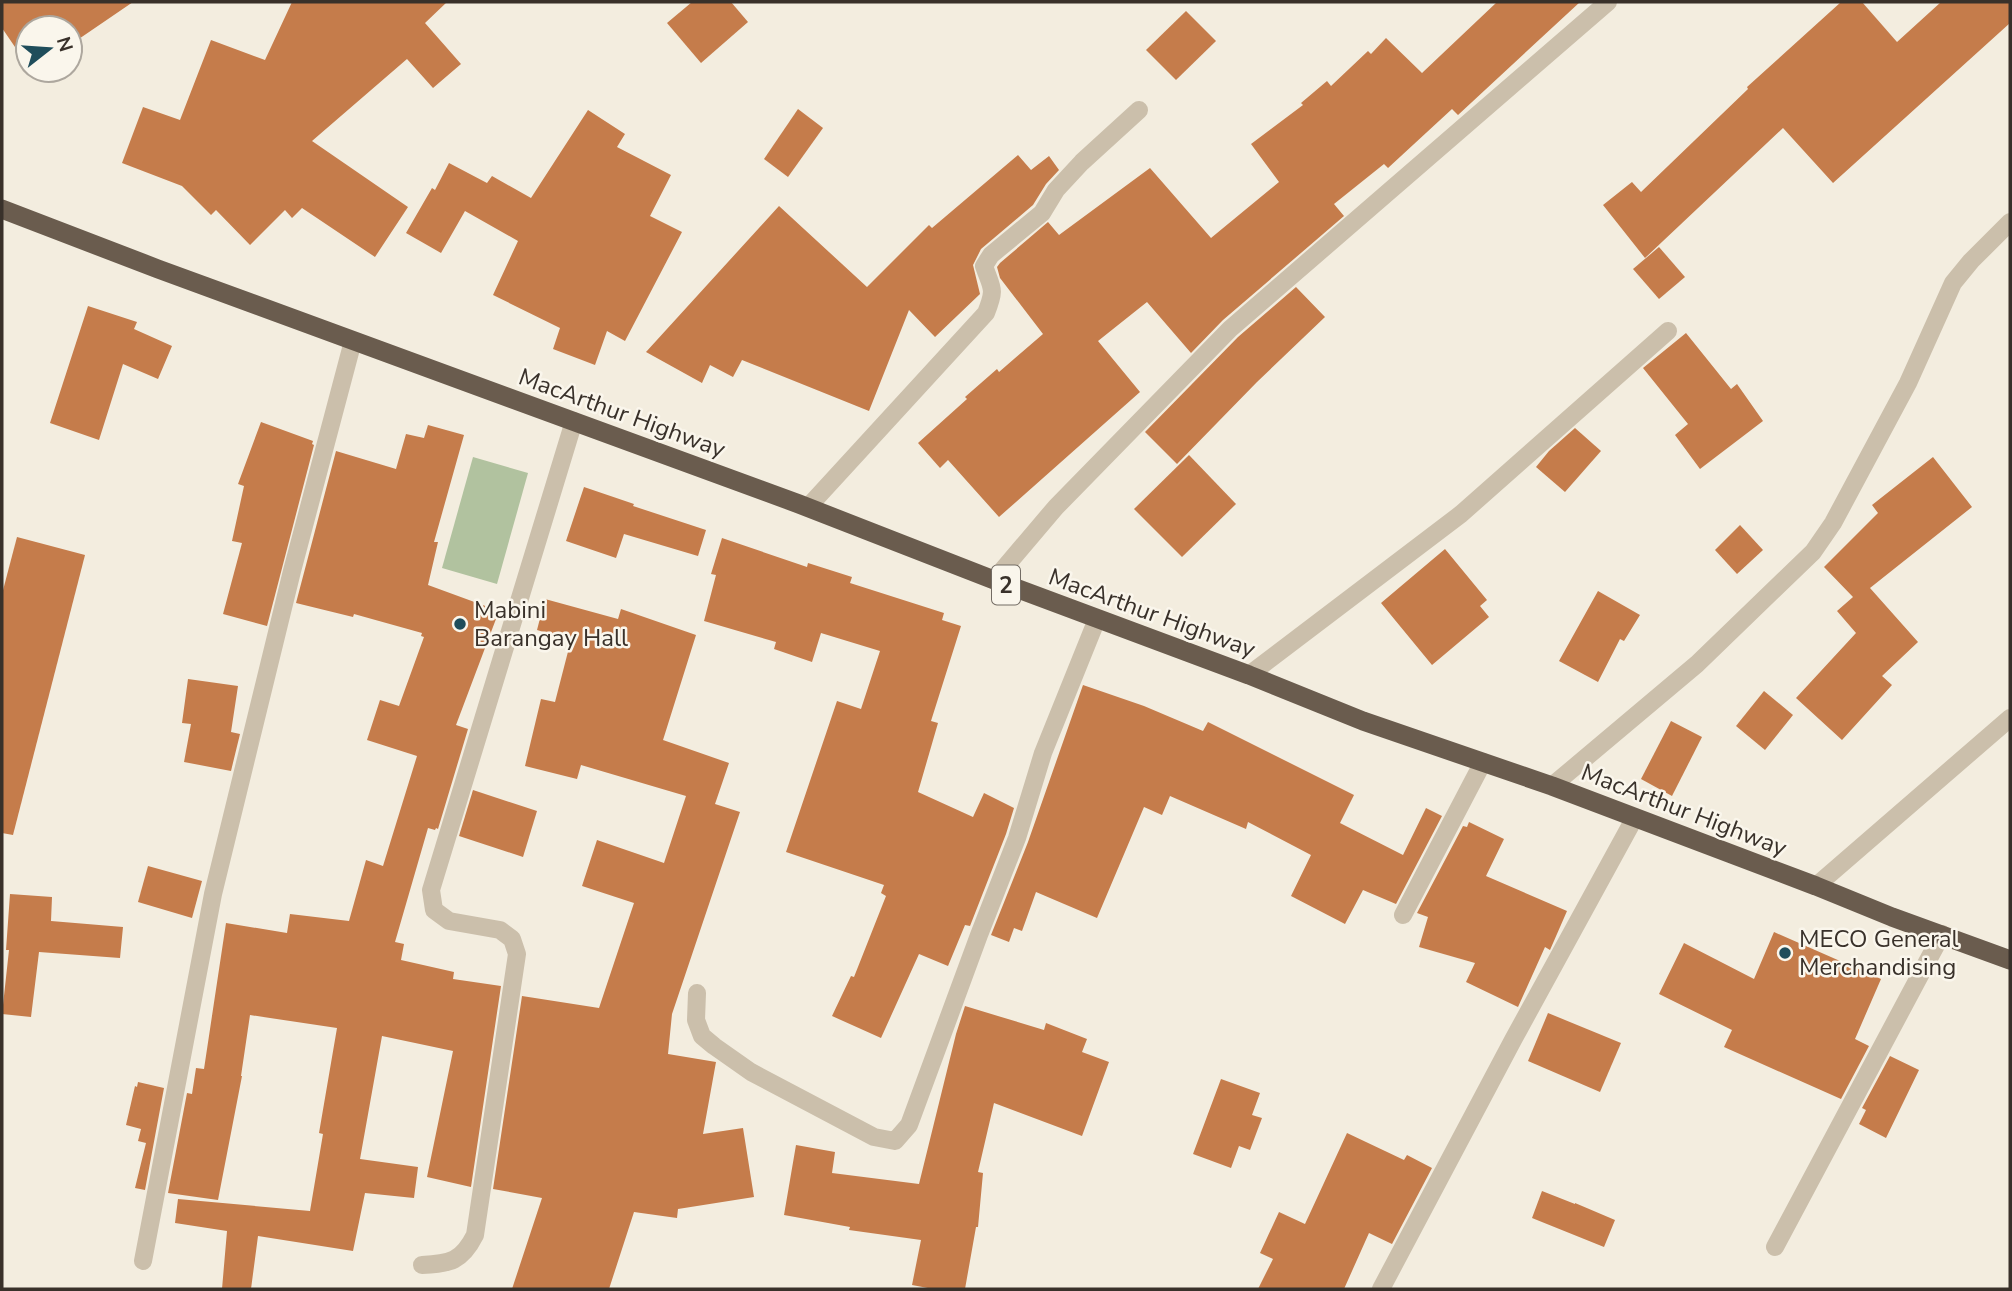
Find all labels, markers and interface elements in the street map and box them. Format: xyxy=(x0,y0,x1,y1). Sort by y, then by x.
north arrow xyxy=(14,14,84,84)
text: N xyxy=(50,34,79,55)
street label: MacArthur Highway xyxy=(514,361,730,465)
street label: MacArthur Highway xyxy=(1044,561,1260,665)
road number: 2 xyxy=(992,566,1020,604)
place label: Mabini Barangay Hall xyxy=(474,594,628,654)
marker: Mabini Barangay Hall xyxy=(452,616,468,632)
street label: MacArthur Highway xyxy=(1577,756,1792,864)
place label: MECO General Merchandising xyxy=(1799,923,1959,983)
marker: MECO General Merchandising xyxy=(1777,945,1793,961)

